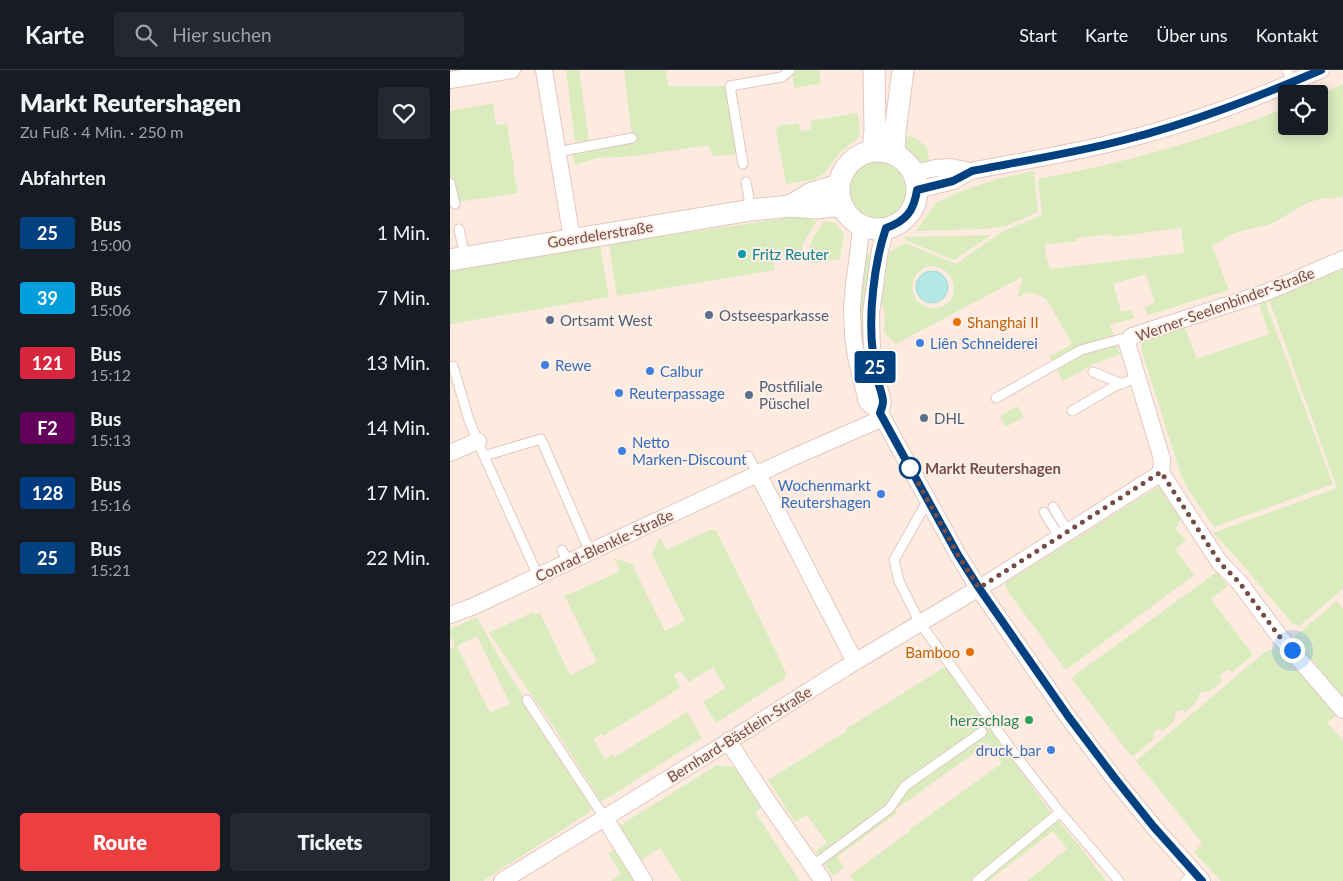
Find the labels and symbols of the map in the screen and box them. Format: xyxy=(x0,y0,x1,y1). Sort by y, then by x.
street label: Goerdelerstraße xyxy=(546,217,654,251)
place label: Fritz Reuter xyxy=(752,245,829,263)
marker: Fritz Reuter xyxy=(736,248,748,260)
street label: Werner-Seelenbinder-Straße xyxy=(1133,263,1317,345)
place label: Ostseesparkasse xyxy=(719,306,829,324)
marker: Ostseesparkasse xyxy=(703,309,715,321)
place label: Ortsamt West xyxy=(560,311,653,329)
place label: Shanghai II xyxy=(967,313,1039,331)
marker: Ortsamt West xyxy=(544,314,556,326)
marker: Shanghai II xyxy=(951,316,963,328)
place label: Liên Schneiderei xyxy=(930,334,1038,352)
marker: Liên Schneiderei xyxy=(914,337,926,349)
line badge: 25 xyxy=(852,351,898,383)
place label: Rewe xyxy=(555,356,591,374)
marker: Rewe xyxy=(539,359,551,371)
place label: Calbur xyxy=(660,362,704,380)
marker: Calbur xyxy=(644,365,656,377)
place label: Postfiliale Püschel xyxy=(759,377,823,412)
place label: Reuterpassage xyxy=(629,384,725,402)
marker: Reuterpassage xyxy=(613,387,625,399)
marker: Postfiliale Püschel xyxy=(743,389,755,401)
place label: DHL xyxy=(934,409,965,427)
marker: DHL xyxy=(918,412,930,424)
place label: Netto Marken-Discount xyxy=(632,433,747,468)
marker: Netto Marken-Discount xyxy=(616,445,628,457)
marker: Markt Reutershagen xyxy=(899,457,921,479)
place label: Markt Reutershagen xyxy=(925,459,1061,477)
place label: Wochenmarkt Reutershagen xyxy=(778,476,872,511)
marker: Wochenmarkt Reutershagen xyxy=(875,488,887,500)
street label: Conrad-Blenkle-Straße xyxy=(532,505,676,585)
your location xyxy=(1280,638,1305,663)
place label: Bamboo xyxy=(905,643,960,661)
marker: Bamboo xyxy=(964,646,976,658)
street label: Bernhard-Bästlein-Straße xyxy=(663,682,815,786)
place label: herzschlag xyxy=(950,711,1019,729)
marker: herzschlag xyxy=(1023,714,1035,726)
place label: druck_bar xyxy=(976,741,1042,759)
marker: druck_bar xyxy=(1045,744,1057,756)

